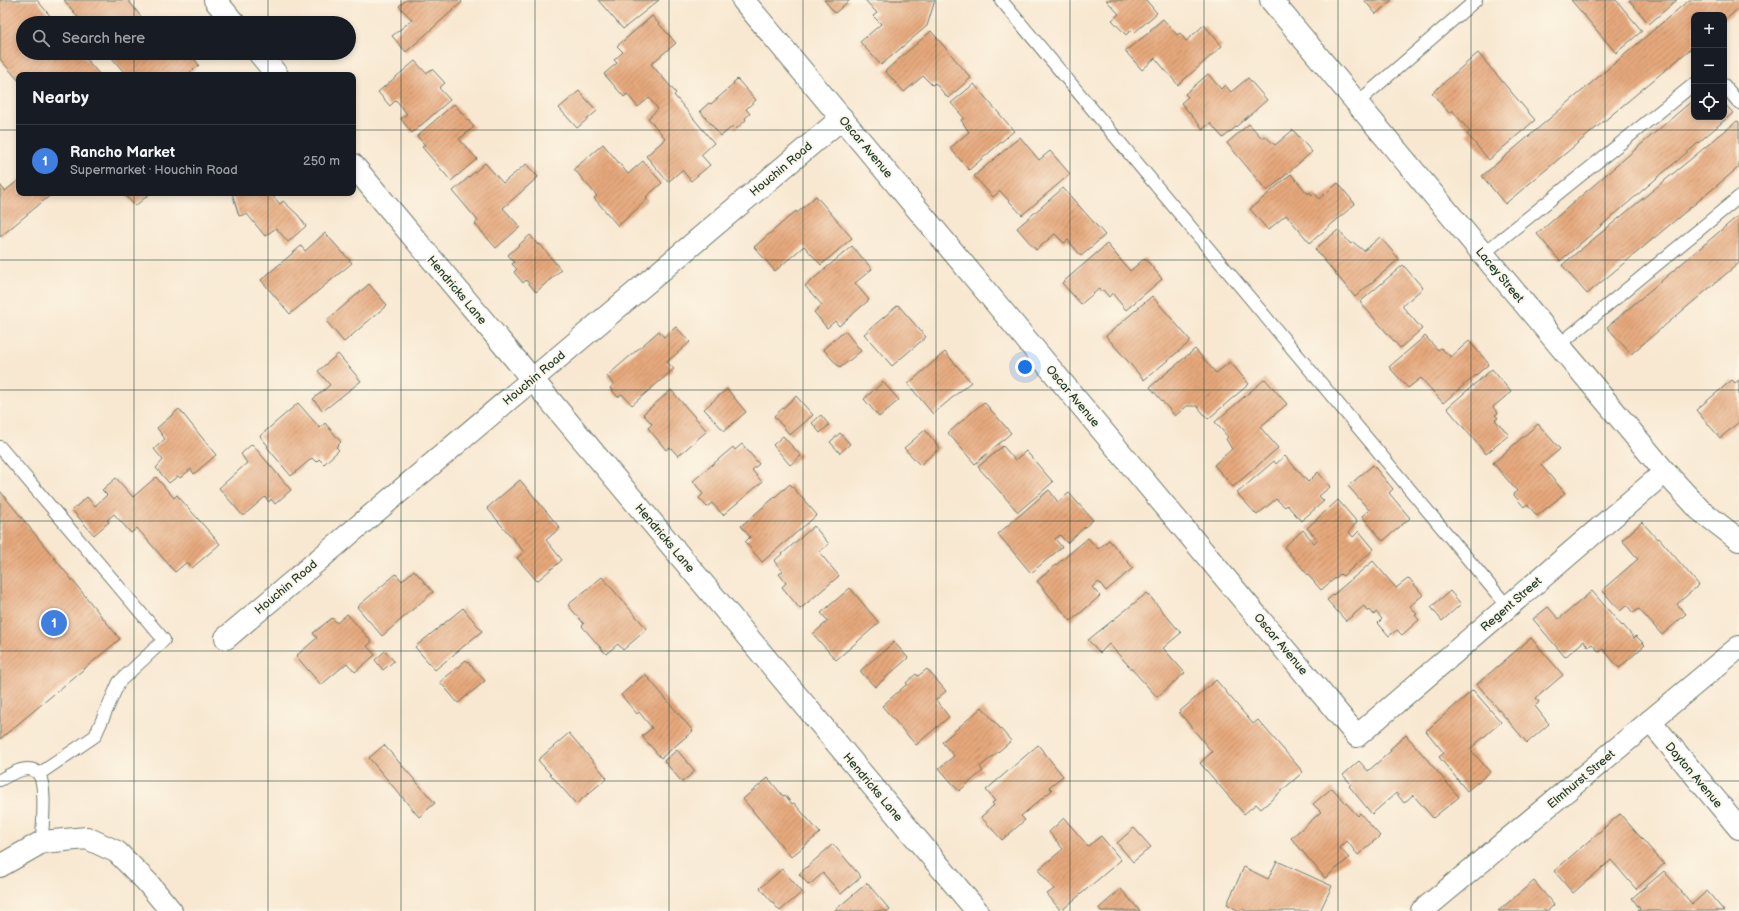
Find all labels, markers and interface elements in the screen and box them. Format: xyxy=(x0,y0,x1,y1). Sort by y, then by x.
map controls xyxy=(1691,12,1727,120)
button: + xyxy=(1691,12,1727,48)
search box xyxy=(16,16,356,60)
icon: search xyxy=(30,27,52,49)
text: Search here xyxy=(62,29,145,48)
button: − xyxy=(1691,48,1727,84)
button: locate xyxy=(1691,84,1727,120)
text: Nearby xyxy=(32,88,89,108)
street label: Oscar Avenue xyxy=(835,113,896,181)
street label: Houchin Road xyxy=(747,139,816,200)
text: Rancho Market xyxy=(70,143,175,162)
text: 1 xyxy=(42,153,48,169)
text: 250 m xyxy=(303,153,340,169)
text: Supermarket · Houchin Road xyxy=(70,162,238,178)
street label: Lacey Street xyxy=(1472,245,1527,306)
street label: Hendricks Lane xyxy=(423,253,490,328)
street label: Houchin Road xyxy=(500,348,569,409)
your location xyxy=(1015,357,1035,377)
street label: Oscar Avenue xyxy=(1042,362,1103,430)
street label: Hendricks Lane xyxy=(631,501,698,576)
street label: Houchin Road xyxy=(252,557,321,618)
street label: Regent Street xyxy=(1478,574,1545,635)
pin: 1 xyxy=(41,608,67,638)
street label: Oscar Avenue xyxy=(1250,610,1311,678)
street label: Dayton Avenue xyxy=(1662,739,1725,811)
street label: Elmhurst Street xyxy=(1544,747,1618,812)
street label: Hendricks Lane xyxy=(839,750,906,825)

